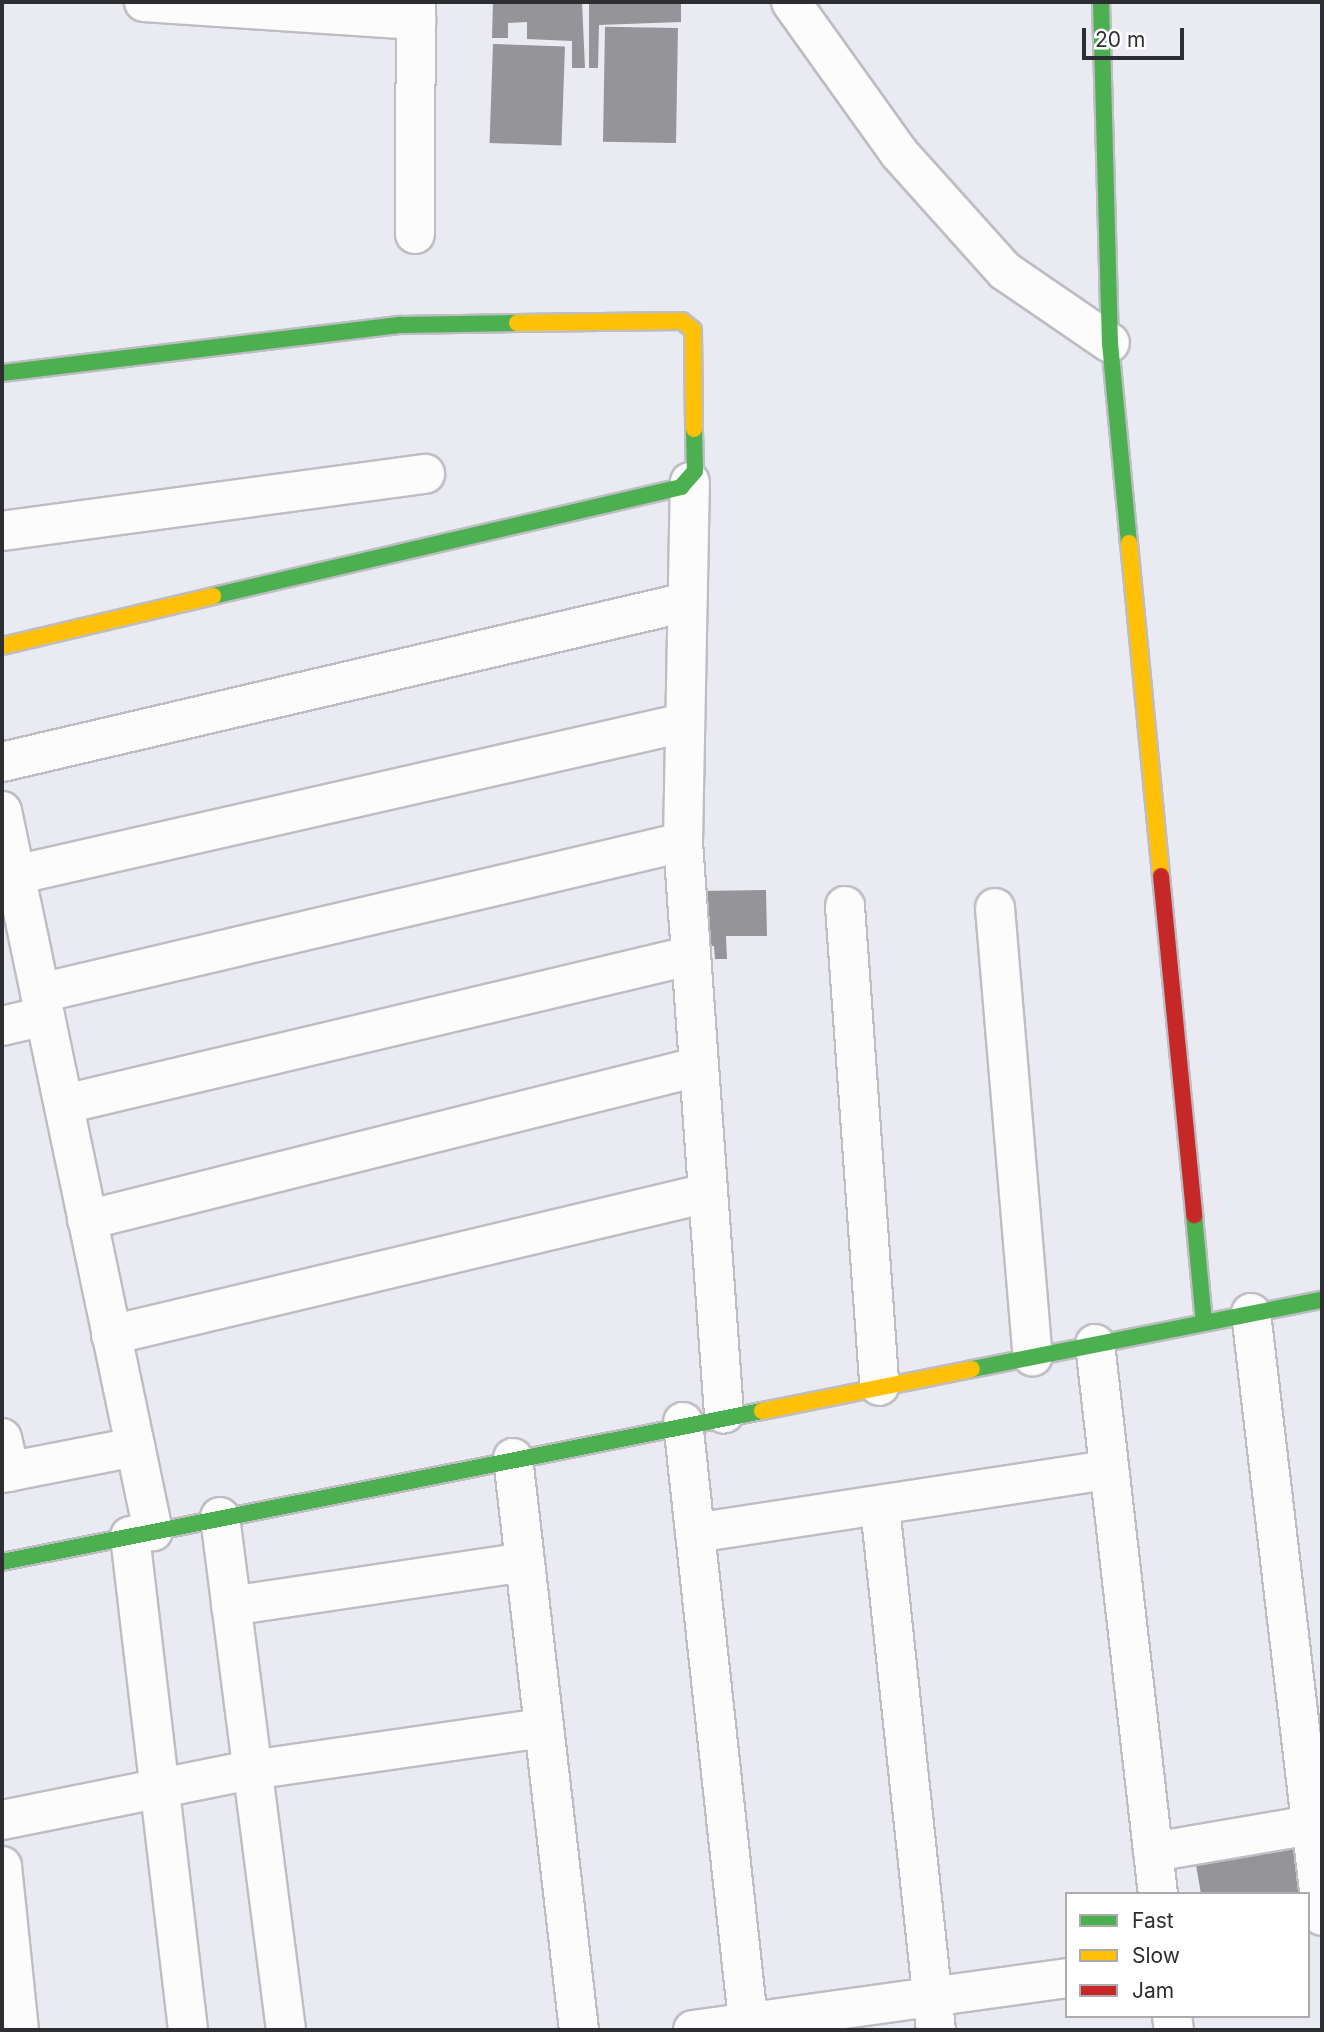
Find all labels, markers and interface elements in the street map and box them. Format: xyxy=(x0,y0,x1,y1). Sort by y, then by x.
scale bar xyxy=(1086,14,1188,58)
text: 20 m xyxy=(1095,27,1145,52)
legend xyxy=(1065,1892,1310,2018)
text: Fast xyxy=(1132,1908,1174,1933)
text: Slow xyxy=(1132,1943,1180,1968)
text: Jam xyxy=(1132,1978,1174,2003)

